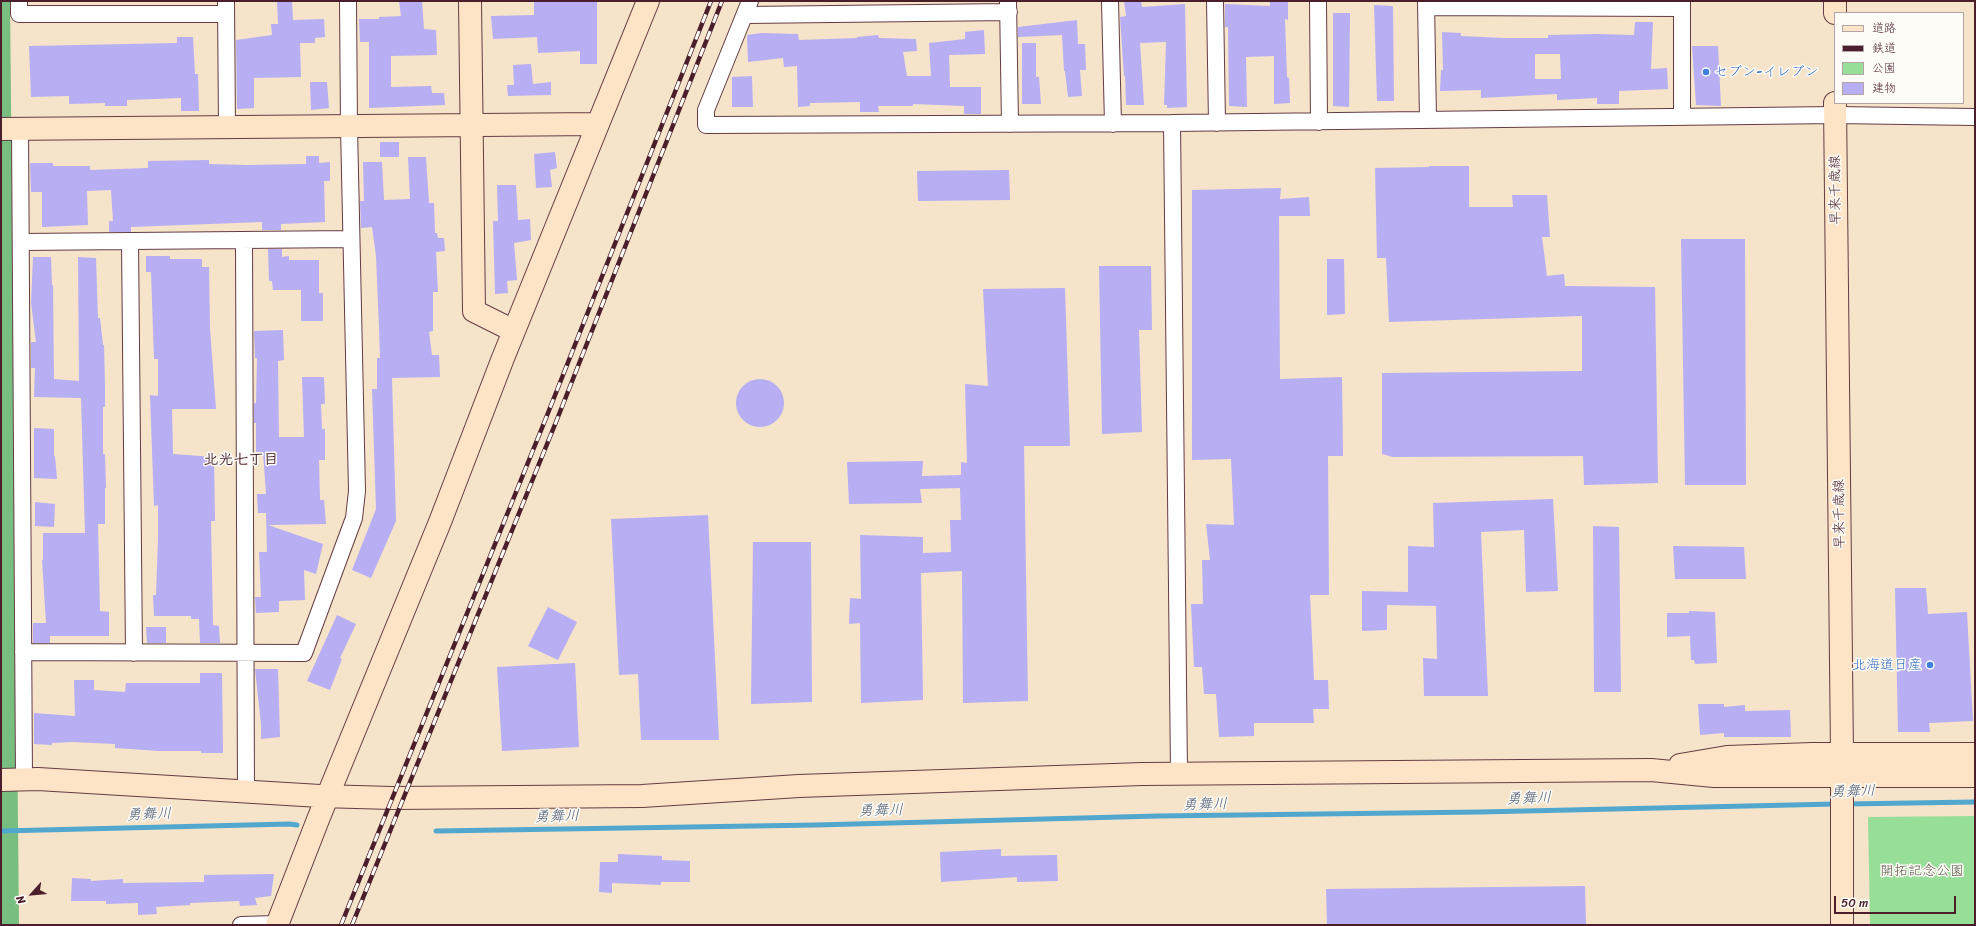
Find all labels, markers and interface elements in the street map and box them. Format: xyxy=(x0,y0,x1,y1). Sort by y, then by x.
legend xyxy=(1834,12,1964,104)
text: 道路 xyxy=(1872,17,1896,39)
text: 鉄道 xyxy=(1872,37,1896,59)
text: 公園 xyxy=(1872,57,1896,79)
place label: セブン-イレブン xyxy=(1714,64,1818,80)
marker: セブン-イレブン xyxy=(1701,67,1711,77)
text: 建物 xyxy=(1872,77,1896,99)
street label: 早来千歳線 xyxy=(1827,155,1845,225)
district label: 北光七丁目 xyxy=(204,451,278,469)
street label: 早来千歳線 xyxy=(1831,479,1849,549)
place label: 北海道日産 xyxy=(1852,657,1922,673)
marker: 北海道日産 xyxy=(1925,660,1935,670)
water label: 勇舞川 xyxy=(1830,783,1876,801)
water label: 勇舞川 xyxy=(1506,790,1552,808)
water label: 勇舞川 xyxy=(1182,796,1228,814)
water label: 勇舞川 xyxy=(858,802,904,820)
water label: 勇舞川 xyxy=(126,805,172,825)
water label: 勇舞川 xyxy=(534,808,580,826)
park label: 開拓記念公園 xyxy=(1880,863,1964,879)
north arrow xyxy=(12,874,52,914)
scale bar xyxy=(1836,888,1958,914)
text: N xyxy=(11,892,31,907)
text: 50 m xyxy=(1841,892,1868,914)

